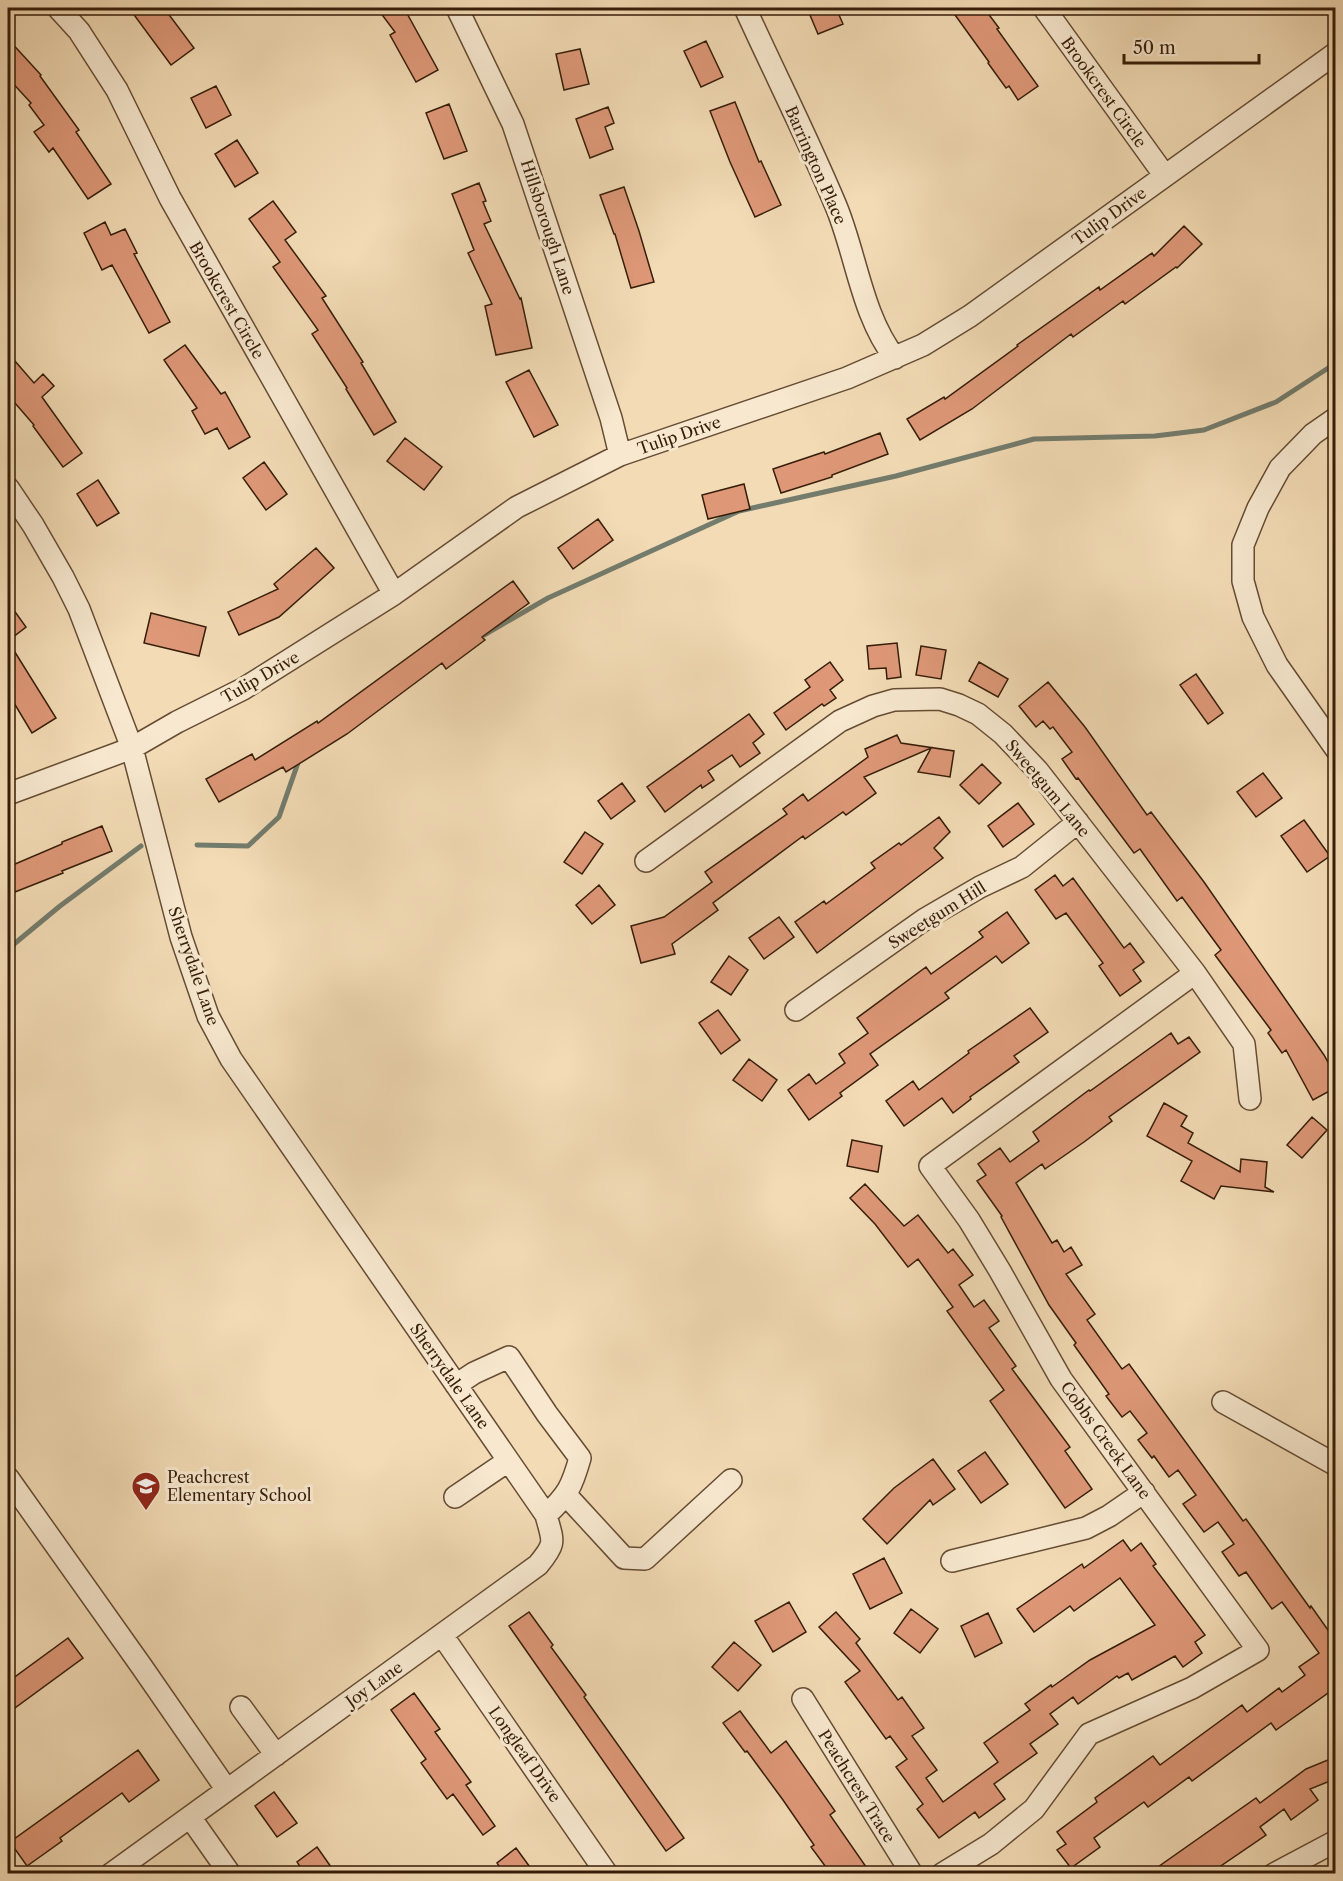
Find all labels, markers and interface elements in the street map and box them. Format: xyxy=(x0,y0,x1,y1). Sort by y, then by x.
scale bar xyxy=(1124,27,1259,65)
street label: Brookcrest Circle xyxy=(1057,33,1151,151)
text: 50 m xyxy=(1133,37,1176,59)
street label: Barrington Place xyxy=(781,103,851,227)
street label: Hillsborough Lane xyxy=(517,157,579,297)
street label: Tulip Drive xyxy=(1068,182,1150,250)
street label: Brookcrest Circle xyxy=(185,238,269,362)
street label: Tulip Drive xyxy=(635,411,723,459)
street label: Tulip Drive xyxy=(217,647,303,707)
street label: Sweetgum Lane xyxy=(1001,735,1095,841)
street label: Sweetgum Hill xyxy=(884,877,990,953)
street label: Sherrydale Lane xyxy=(164,904,224,1028)
street label: Sherrydale Lane xyxy=(406,1319,494,1433)
street label: Cobbs Creek Lane xyxy=(1057,1377,1155,1503)
place label: Peachcrest Elementary School xyxy=(167,1467,312,1505)
school or university icon: Peachcrest Elementary School xyxy=(130,1470,162,1512)
street label: Joy Lane xyxy=(339,1657,406,1713)
street label: Longleaf Drive xyxy=(485,1702,565,1806)
street label: Peachcrest Trace xyxy=(814,1726,900,1846)

